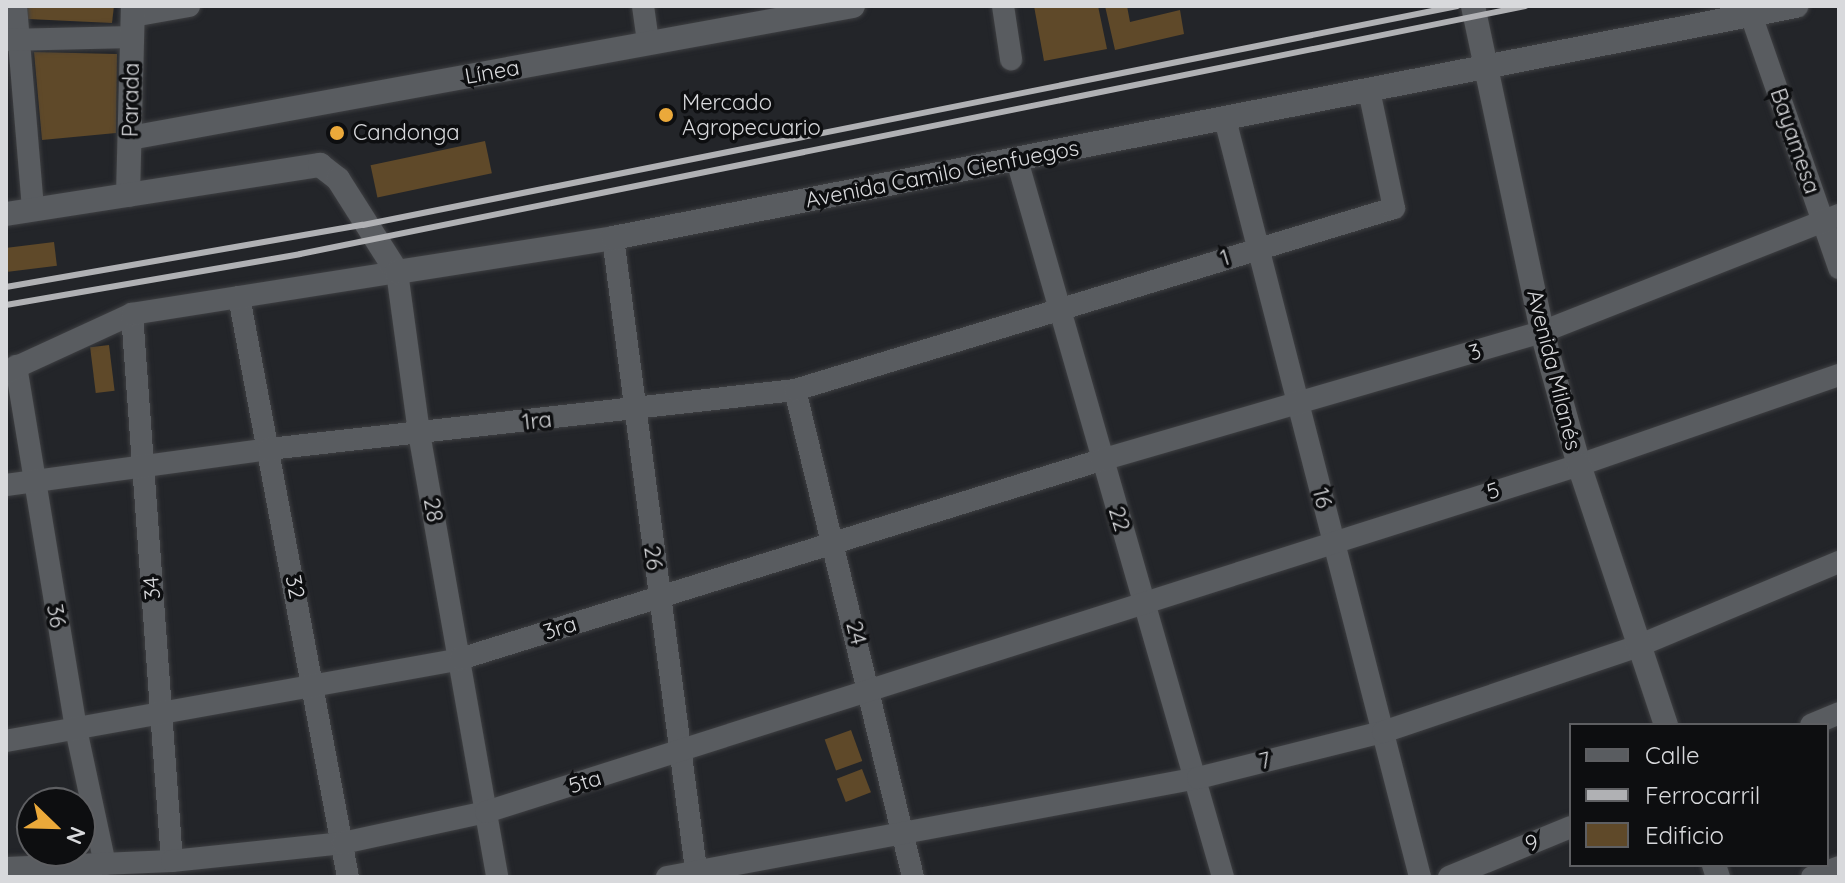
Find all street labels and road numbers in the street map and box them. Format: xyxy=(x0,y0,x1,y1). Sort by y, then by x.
street label: Línea xyxy=(463,54,521,90)
street label: Parada xyxy=(117,63,145,137)
street label: Bayamesa xyxy=(1765,85,1825,197)
street label: Avenida Camilo Cienfuegos xyxy=(803,135,1081,213)
street label: 1 xyxy=(1217,244,1233,272)
street label: Avenida Milanés xyxy=(1521,287,1587,453)
street label: 3 xyxy=(1466,338,1484,366)
street label: 1ra xyxy=(521,406,553,436)
street label: 5 xyxy=(1483,477,1503,505)
street label: 16 xyxy=(1307,485,1337,511)
street label: 28 xyxy=(418,496,448,524)
street label: 22 xyxy=(1103,503,1135,535)
street label: 26 xyxy=(638,544,668,572)
street label: 32 xyxy=(280,573,310,601)
street label: 34 xyxy=(138,575,166,601)
street label: 36 xyxy=(41,602,71,630)
street label: 3ra xyxy=(540,611,580,645)
street label: 24 xyxy=(840,618,872,648)
street label: 7 xyxy=(1256,747,1274,775)
street label: 5ta xyxy=(565,765,605,799)
street label: 9 xyxy=(1521,828,1543,858)

